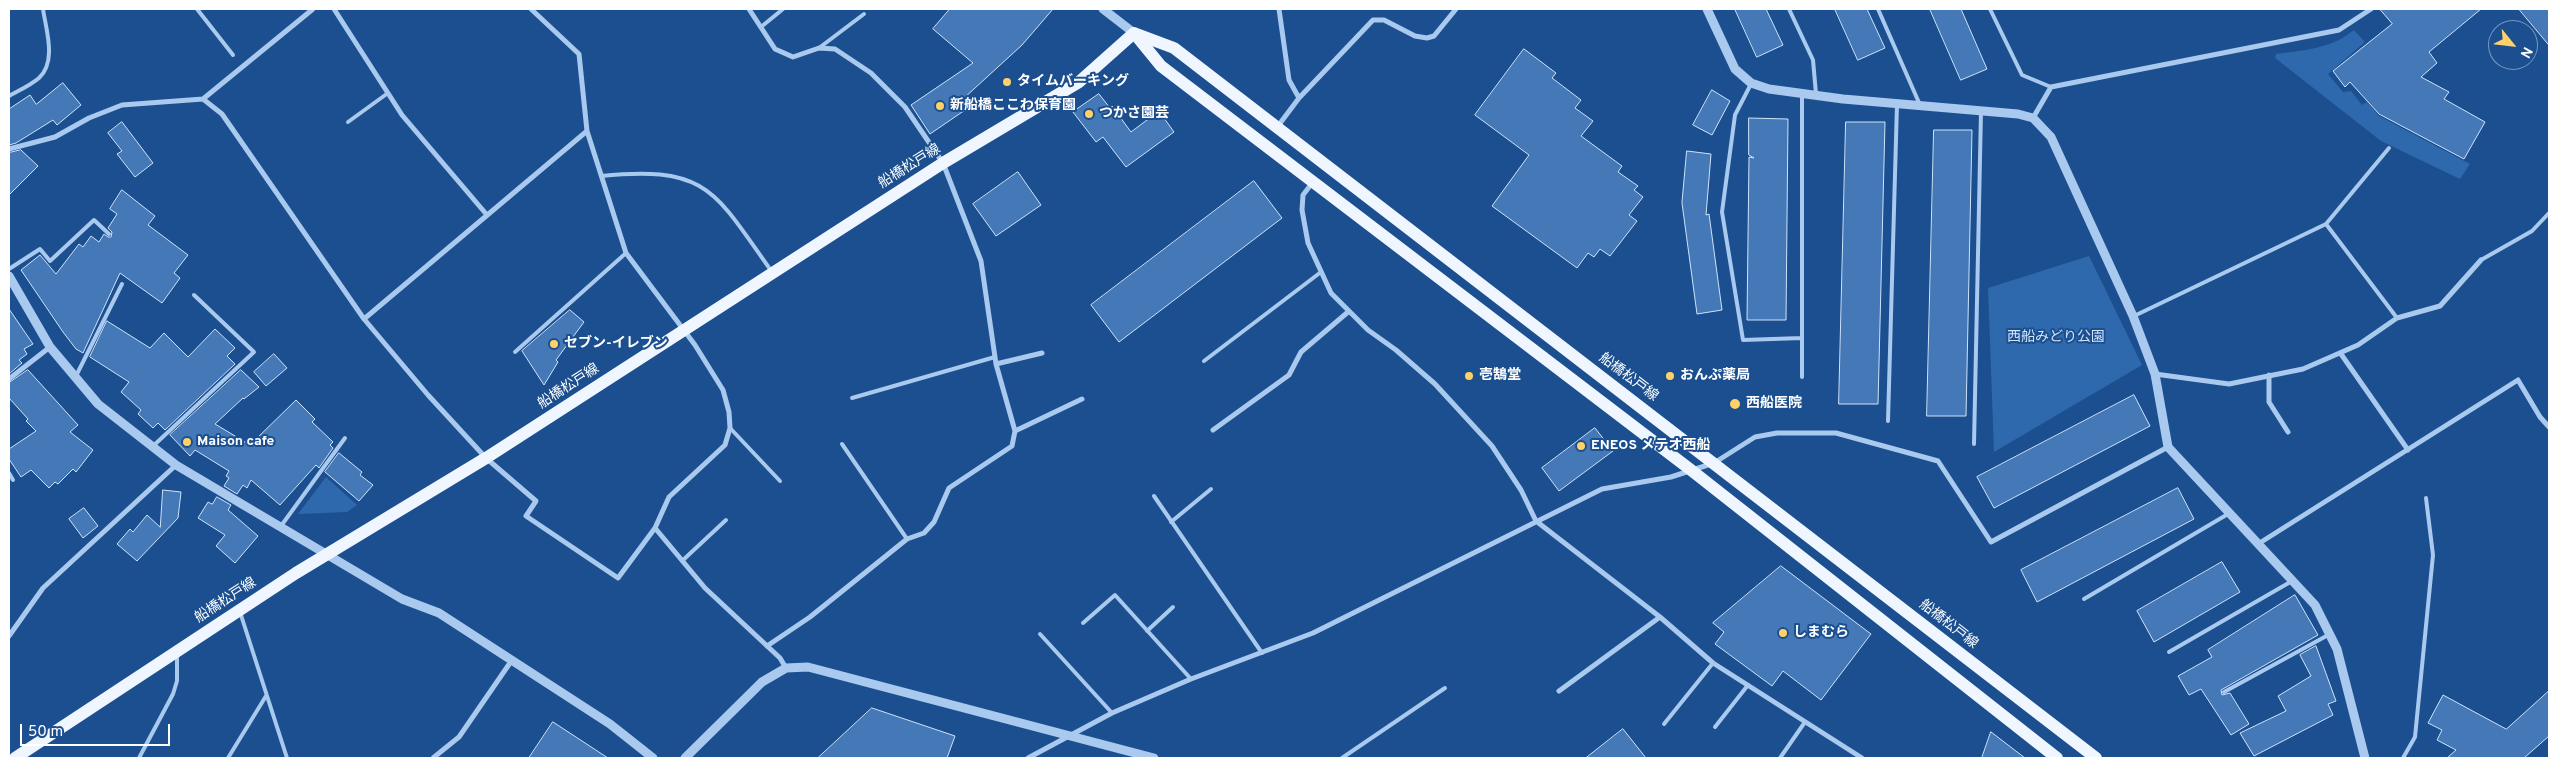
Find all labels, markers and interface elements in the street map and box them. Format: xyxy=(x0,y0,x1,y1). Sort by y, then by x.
north arrow xyxy=(2488,20,2538,70)
text: N xyxy=(2516,44,2536,61)
place label: タイムバーキング xyxy=(1017,74,1129,90)
marker: タイムバーキング xyxy=(1001,76,1013,88)
place label: 新船橋ここわ保育園 xyxy=(950,98,1076,114)
marker: 新船橋ここわ保育園 xyxy=(934,100,946,112)
place label: つかさ園芸 xyxy=(1099,106,1169,122)
marker: つかさ園芸 xyxy=(1083,108,1095,120)
street label: 船橋松戸線 xyxy=(876,141,944,193)
park label: 西船みどり公園 xyxy=(2007,330,2105,346)
place label: セブン-イレブン xyxy=(564,336,668,352)
marker: セブン-イレブン xyxy=(548,338,560,350)
street label: 船橋松戸線 xyxy=(1595,350,1661,406)
street label: 船橋松戸線 xyxy=(535,361,603,413)
place label: 壱鵠堂 xyxy=(1479,368,1521,384)
place label: おんぷ薬局 xyxy=(1680,368,1750,384)
marker: 壱鵠堂 xyxy=(1463,370,1475,382)
marker: おんぷ薬局 xyxy=(1664,370,1676,382)
place label: 西船医院 xyxy=(1746,396,1802,412)
marker: 西船医院 xyxy=(1728,397,1742,411)
place label: Maison cafe xyxy=(197,434,274,450)
marker: Maison cafe xyxy=(181,436,193,448)
place label: ENEOS メテオ西船 xyxy=(1591,438,1711,454)
marker: ENEOS メテオ西船 xyxy=(1575,440,1587,452)
street label: 船橋松戸線 xyxy=(192,575,260,627)
street label: 船橋松戸線 xyxy=(1915,597,1981,653)
place label: しまむら xyxy=(1793,625,1849,641)
marker: しまむら xyxy=(1777,627,1789,639)
scale bar xyxy=(22,714,172,746)
text: 50 m xyxy=(28,723,63,742)

